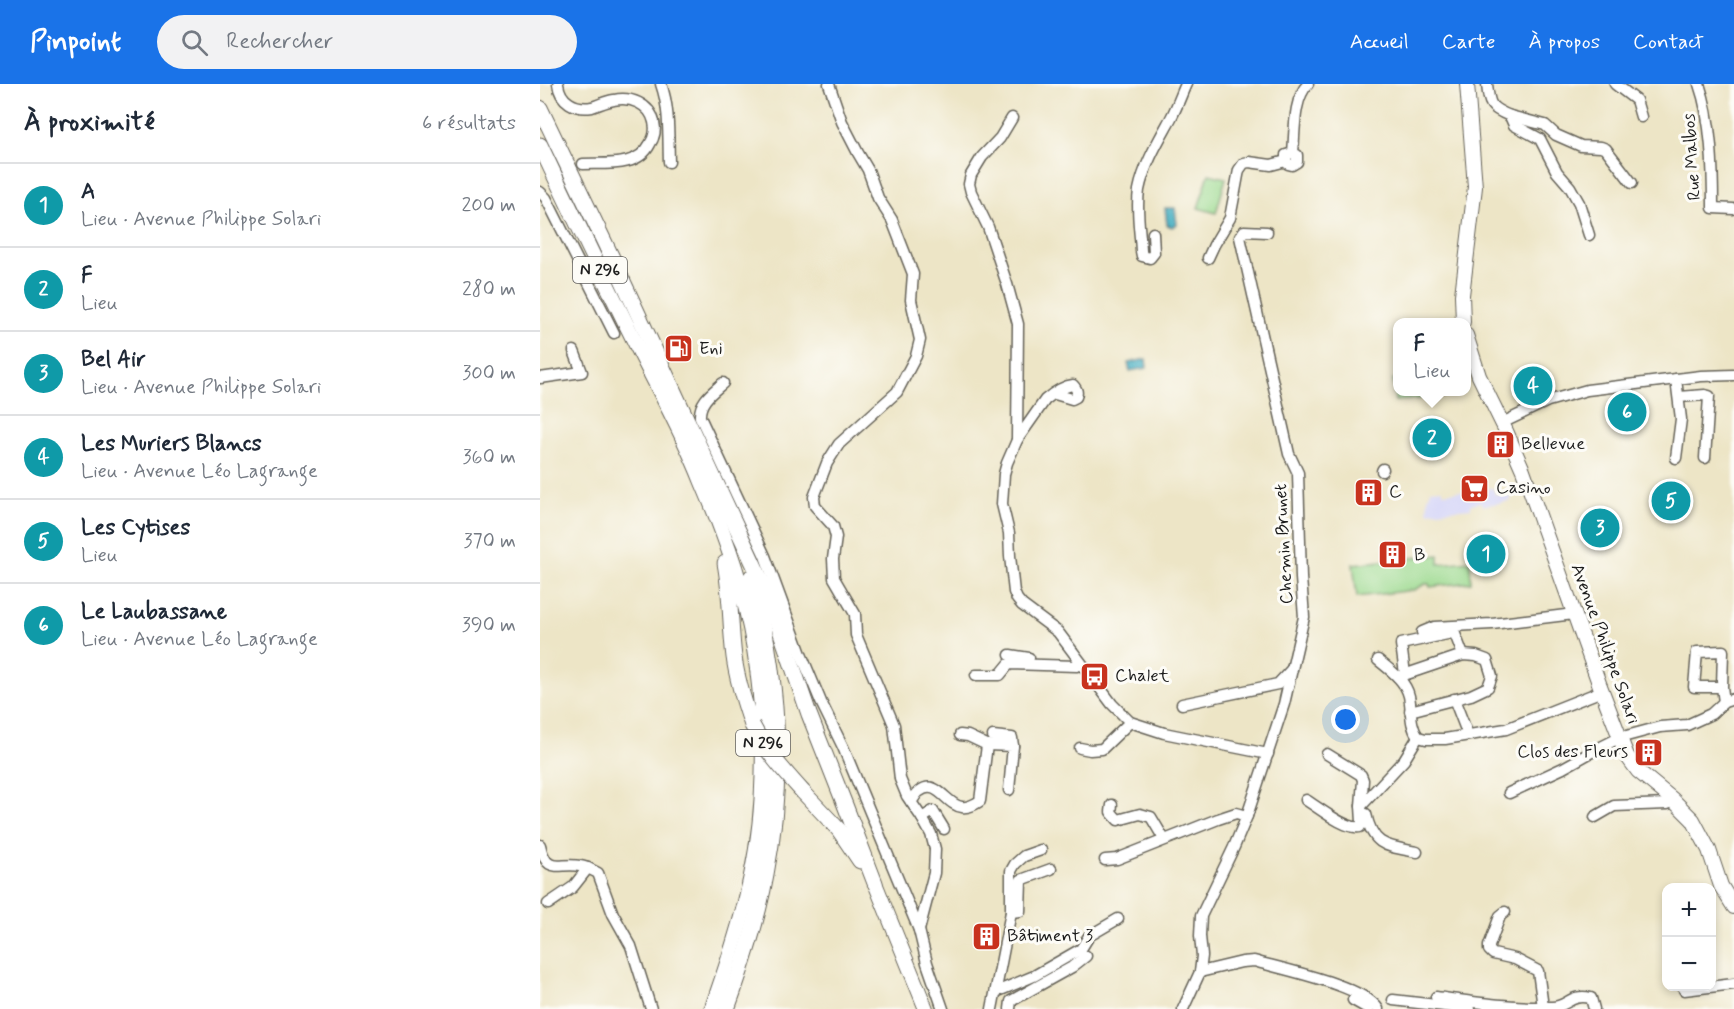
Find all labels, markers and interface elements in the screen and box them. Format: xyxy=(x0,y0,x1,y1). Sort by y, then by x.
search box xyxy=(157,15,577,69)
text: Pinpoint xyxy=(30,24,121,61)
icon: search xyxy=(178,26,211,59)
text: Rechercher xyxy=(226,28,333,56)
text: Accueil xyxy=(1350,28,1409,56)
text: Carte xyxy=(1442,28,1496,56)
text: À propos xyxy=(1529,28,1600,56)
text: Contact xyxy=(1633,28,1704,56)
text: À proximité xyxy=(24,106,155,140)
text: 6 résultats xyxy=(422,110,516,137)
street label: Rue Malbos xyxy=(1677,113,1707,201)
text: A xyxy=(81,178,95,206)
text: 1 xyxy=(39,192,48,219)
text: 200 m xyxy=(461,192,516,219)
text: Lieu · Avenue Philippe Solari xyxy=(81,206,321,233)
road number: N 296 xyxy=(573,257,627,283)
text: F xyxy=(81,262,93,290)
text: 2 xyxy=(39,276,48,303)
text: 280 m xyxy=(462,276,516,303)
text: Lieu xyxy=(81,290,118,317)
popup xyxy=(1393,318,1471,396)
text: F xyxy=(1414,330,1425,358)
fuel station icon: Eni xyxy=(662,333,694,365)
place label: Eni xyxy=(699,337,723,361)
text: Bel Air xyxy=(81,346,146,374)
text: Lieu xyxy=(1414,358,1450,385)
text: 3 xyxy=(39,360,48,387)
text: 300 m xyxy=(462,360,516,387)
pin: 4 xyxy=(1514,364,1552,408)
text: Lieu · Avenue Philippe Solari xyxy=(81,374,321,401)
pin: 6 xyxy=(1608,390,1646,434)
pin: 2 xyxy=(1412,416,1452,460)
building icon: Bellevue xyxy=(1484,428,1516,460)
text: Les Muriers Blancs xyxy=(81,430,262,458)
place label: Bellevue xyxy=(1521,432,1585,456)
text: 4 xyxy=(38,444,49,471)
text: 360 m xyxy=(463,444,516,471)
text: Lieu · Avenue Léo Lagrange xyxy=(81,458,318,485)
supermarket icon: Casino xyxy=(1459,472,1491,504)
building icon: C xyxy=(1352,476,1384,508)
place label: Casino xyxy=(1496,476,1551,500)
pin: 5 xyxy=(1652,478,1690,524)
place label: C xyxy=(1389,480,1402,504)
street label: Chemin Brunet xyxy=(1269,483,1299,605)
pin: 3 xyxy=(1580,506,1620,550)
text: Les Cytises xyxy=(81,514,190,542)
text: 5 xyxy=(38,528,50,555)
text: 370 m xyxy=(464,528,516,555)
pin: 1 xyxy=(1466,532,1506,576)
building icon: B xyxy=(1377,539,1409,571)
text: Lieu xyxy=(81,542,118,569)
place label: B xyxy=(1414,543,1425,567)
street label: Avenue Philippe Solari xyxy=(1565,560,1645,728)
text: Le Laubassane xyxy=(81,598,227,626)
text: 6 xyxy=(38,612,49,639)
text: 390 m xyxy=(462,612,516,639)
text: Lieu · Avenue Léo Lagrange xyxy=(81,626,318,653)
bus stop icon: Chalet xyxy=(1078,660,1110,692)
place label: Chalet xyxy=(1115,664,1170,688)
your location xyxy=(1331,705,1360,734)
road number: N 296 xyxy=(736,730,790,756)
building icon: Clos des Fleurs xyxy=(1633,736,1665,768)
place label: Clos des Fleurs xyxy=(1517,740,1628,764)
map controls xyxy=(1662,883,1716,991)
button: + xyxy=(1662,883,1716,937)
building icon: Bâtiment 3 xyxy=(970,920,1002,952)
place label: Bâtiment 3 xyxy=(1007,924,1093,948)
button: − xyxy=(1662,937,1716,991)

